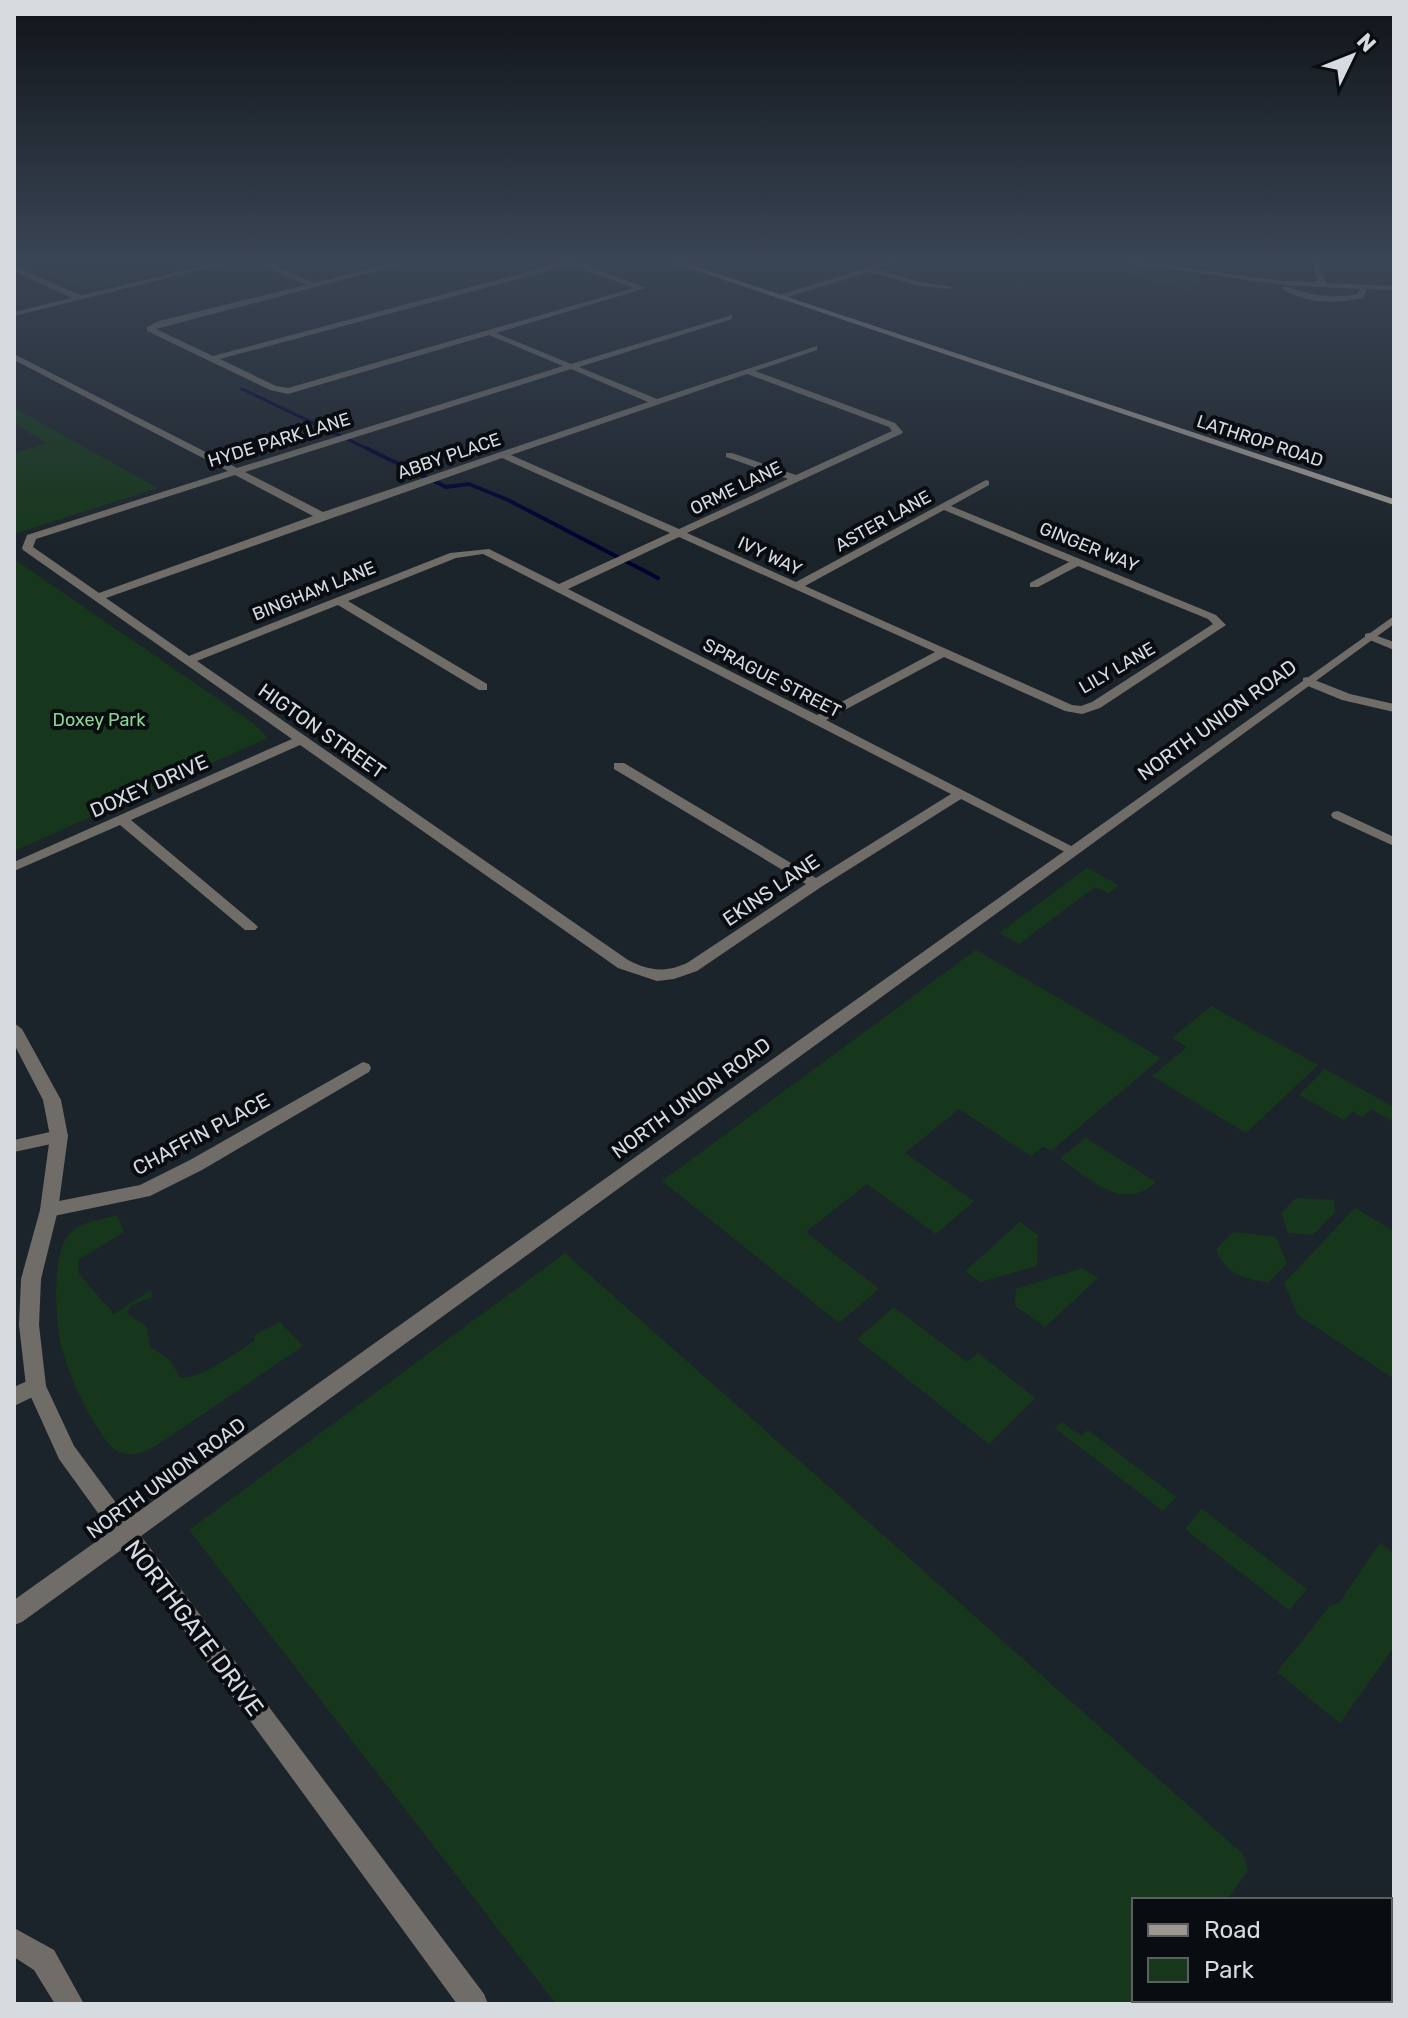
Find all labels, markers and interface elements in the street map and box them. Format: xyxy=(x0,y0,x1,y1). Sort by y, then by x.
north arrow xyxy=(1312,16,1392,96)
text: N xyxy=(1351,28,1382,58)
street label: HYDE PARK LANE xyxy=(205,408,353,472)
street label: LATHROP ROAD xyxy=(1194,410,1326,472)
street label: ABBY PLACE xyxy=(395,428,503,484)
street label: ORME LANE xyxy=(687,456,785,520)
street label: ASTER LANE xyxy=(831,486,935,556)
street label: GINGER WAY xyxy=(1036,517,1142,577)
street label: IVY WAY xyxy=(734,532,806,581)
street label: BINGHAM LANE xyxy=(249,556,379,626)
street label: SPRAGUE STREET xyxy=(699,634,845,722)
street label: LILY LANE xyxy=(1075,637,1159,699)
street label: NORTH UNION ROAD xyxy=(1133,654,1301,786)
street label: HIGTON STREET xyxy=(254,678,390,784)
park label: Doxey Park xyxy=(53,709,146,731)
street label: DOXEY DRIVE xyxy=(86,749,212,823)
street label: EKINS LANE xyxy=(718,849,824,931)
street label: NORTH UNION ROAD xyxy=(607,1032,775,1164)
street label: CHAFFIN PLACE xyxy=(129,1088,273,1180)
street label: NORTH UNION ROAD xyxy=(82,1412,250,1544)
street label: NORTHGATE DRIVE xyxy=(119,1534,269,1722)
legend xyxy=(1132,1898,1392,2002)
text: Road xyxy=(1204,1916,1261,1944)
text: Park xyxy=(1204,1956,1255,1984)

